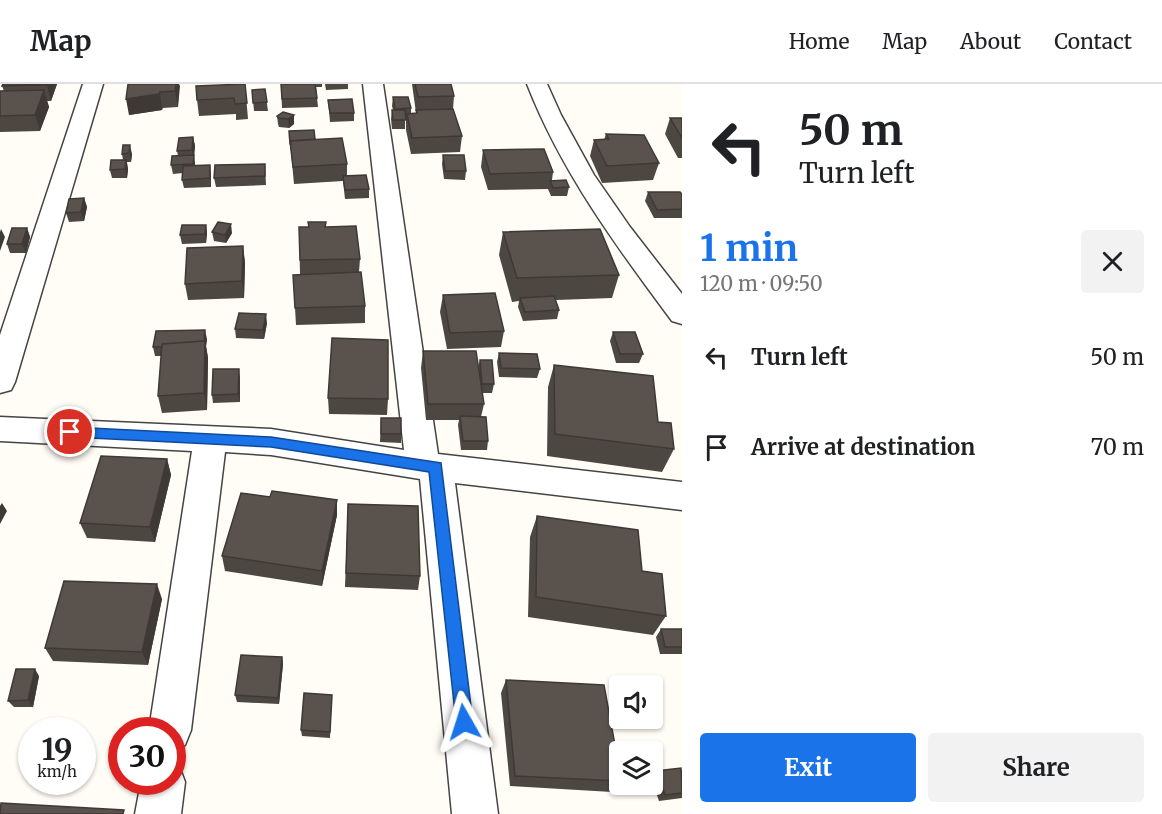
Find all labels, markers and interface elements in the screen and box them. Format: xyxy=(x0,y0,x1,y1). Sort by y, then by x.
text: Map xyxy=(30,23,92,59)
text: Home xyxy=(789,28,849,55)
text: Map xyxy=(882,28,927,55)
text: About xyxy=(960,28,1021,55)
text: Contact xyxy=(1054,28,1132,55)
text: 50 m xyxy=(799,104,903,156)
icon: left xyxy=(700,108,778,186)
text: Turn left xyxy=(799,156,914,190)
text: 1 min xyxy=(700,226,798,271)
button: close xyxy=(1081,230,1144,293)
text: 120 m · 09:50 xyxy=(700,271,823,296)
icon: left xyxy=(700,341,733,374)
text: Turn left xyxy=(751,343,848,371)
text: 50 m xyxy=(1090,343,1144,371)
pin xyxy=(44,406,95,457)
icon: arrive xyxy=(53,415,86,448)
icon: arrive xyxy=(700,431,733,464)
text: Arrive at destination xyxy=(751,433,975,461)
text: 70 m xyxy=(1091,433,1144,461)
map controls xyxy=(609,675,663,795)
button: sound xyxy=(609,675,663,729)
position arrow xyxy=(432,690,496,754)
speed limit sign: 30 xyxy=(108,717,186,795)
text: 19 xyxy=(41,730,73,768)
button: Exit xyxy=(700,733,916,802)
button: Share xyxy=(928,733,1144,802)
button: layers xyxy=(609,741,663,795)
text: km/h xyxy=(37,762,77,781)

